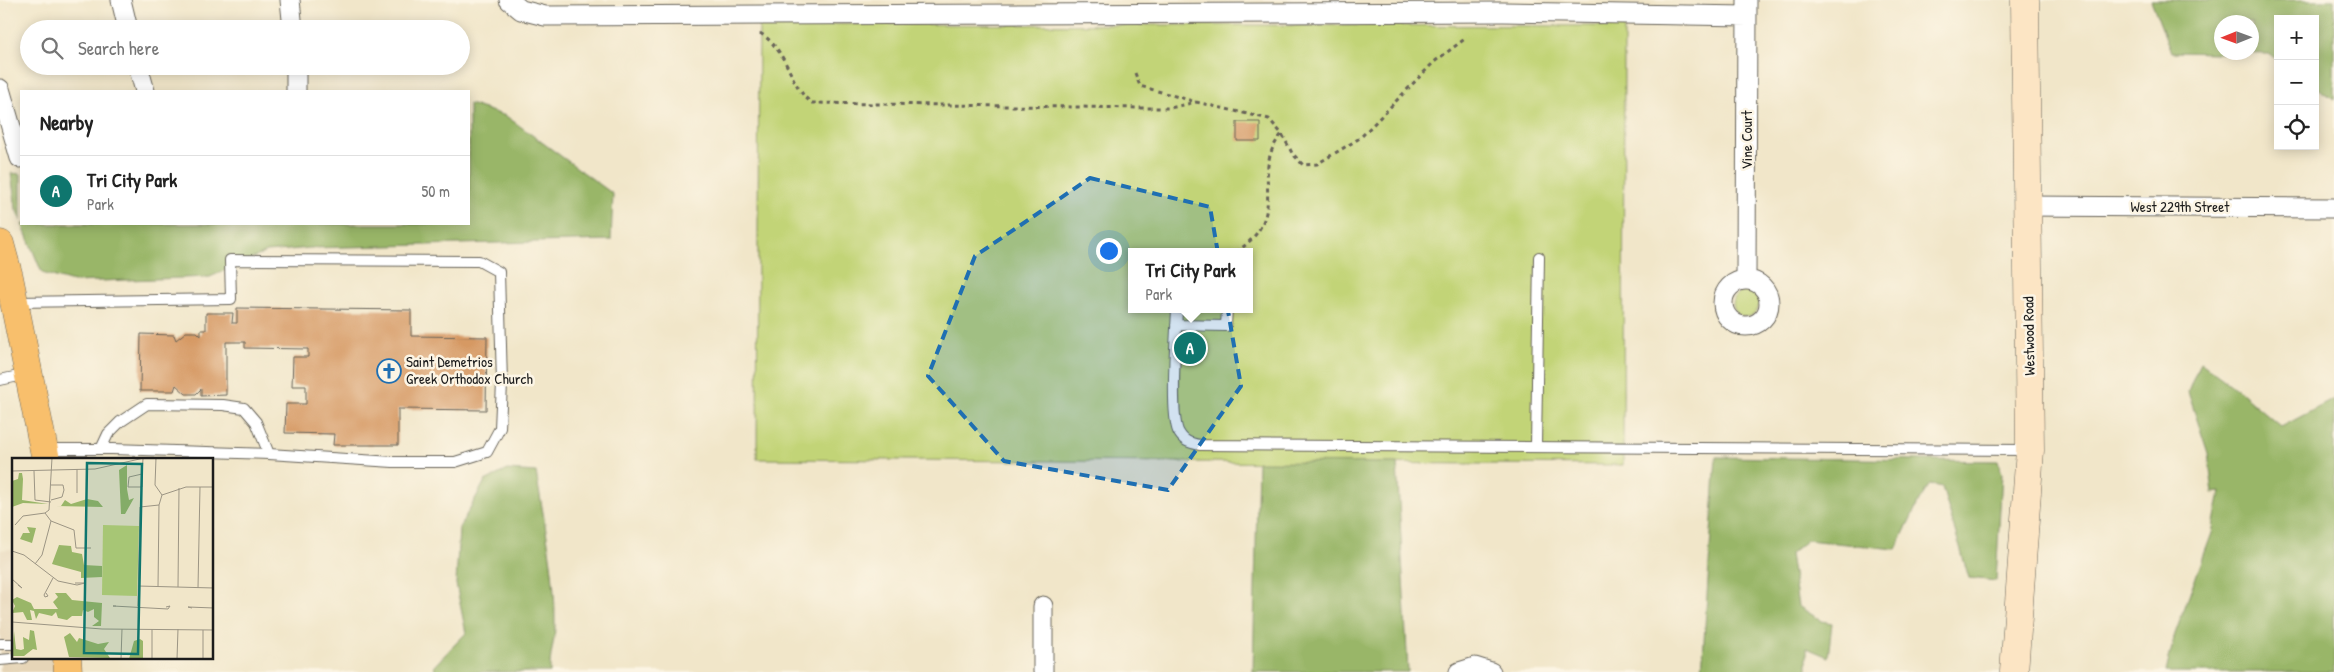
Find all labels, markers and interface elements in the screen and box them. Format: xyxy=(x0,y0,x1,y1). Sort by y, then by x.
north arrow xyxy=(2214,15,2259,60)
map controls xyxy=(2274,15,2319,150)
button: + xyxy=(2274,15,2319,60)
search box xyxy=(20,20,470,75)
icon: search xyxy=(38,34,66,62)
text: Search here xyxy=(78,35,159,61)
button: − xyxy=(2274,60,2319,105)
button: locate xyxy=(2274,105,2319,150)
text: Nearby xyxy=(40,108,93,137)
street label: Vine Court xyxy=(1736,110,1757,170)
text: Tri City Park xyxy=(87,167,177,193)
text: A xyxy=(52,180,60,202)
text: 50 m xyxy=(422,180,450,202)
text: Park xyxy=(87,193,114,215)
street label: West 229th Street xyxy=(2131,196,2230,217)
your location xyxy=(1096,238,1122,264)
popup xyxy=(1128,248,1253,313)
text: Tri City Park xyxy=(1145,257,1236,283)
text: Park xyxy=(1145,283,1172,305)
street label: Westwood Road xyxy=(2017,296,2040,376)
pin: A xyxy=(1174,329,1206,367)
place label: Saint Demetrios Greek Orthodox Church xyxy=(406,351,533,389)
church icon: Saint Demetrios Greek Orthodox Church xyxy=(376,358,402,384)
inset map xyxy=(12,458,214,660)

